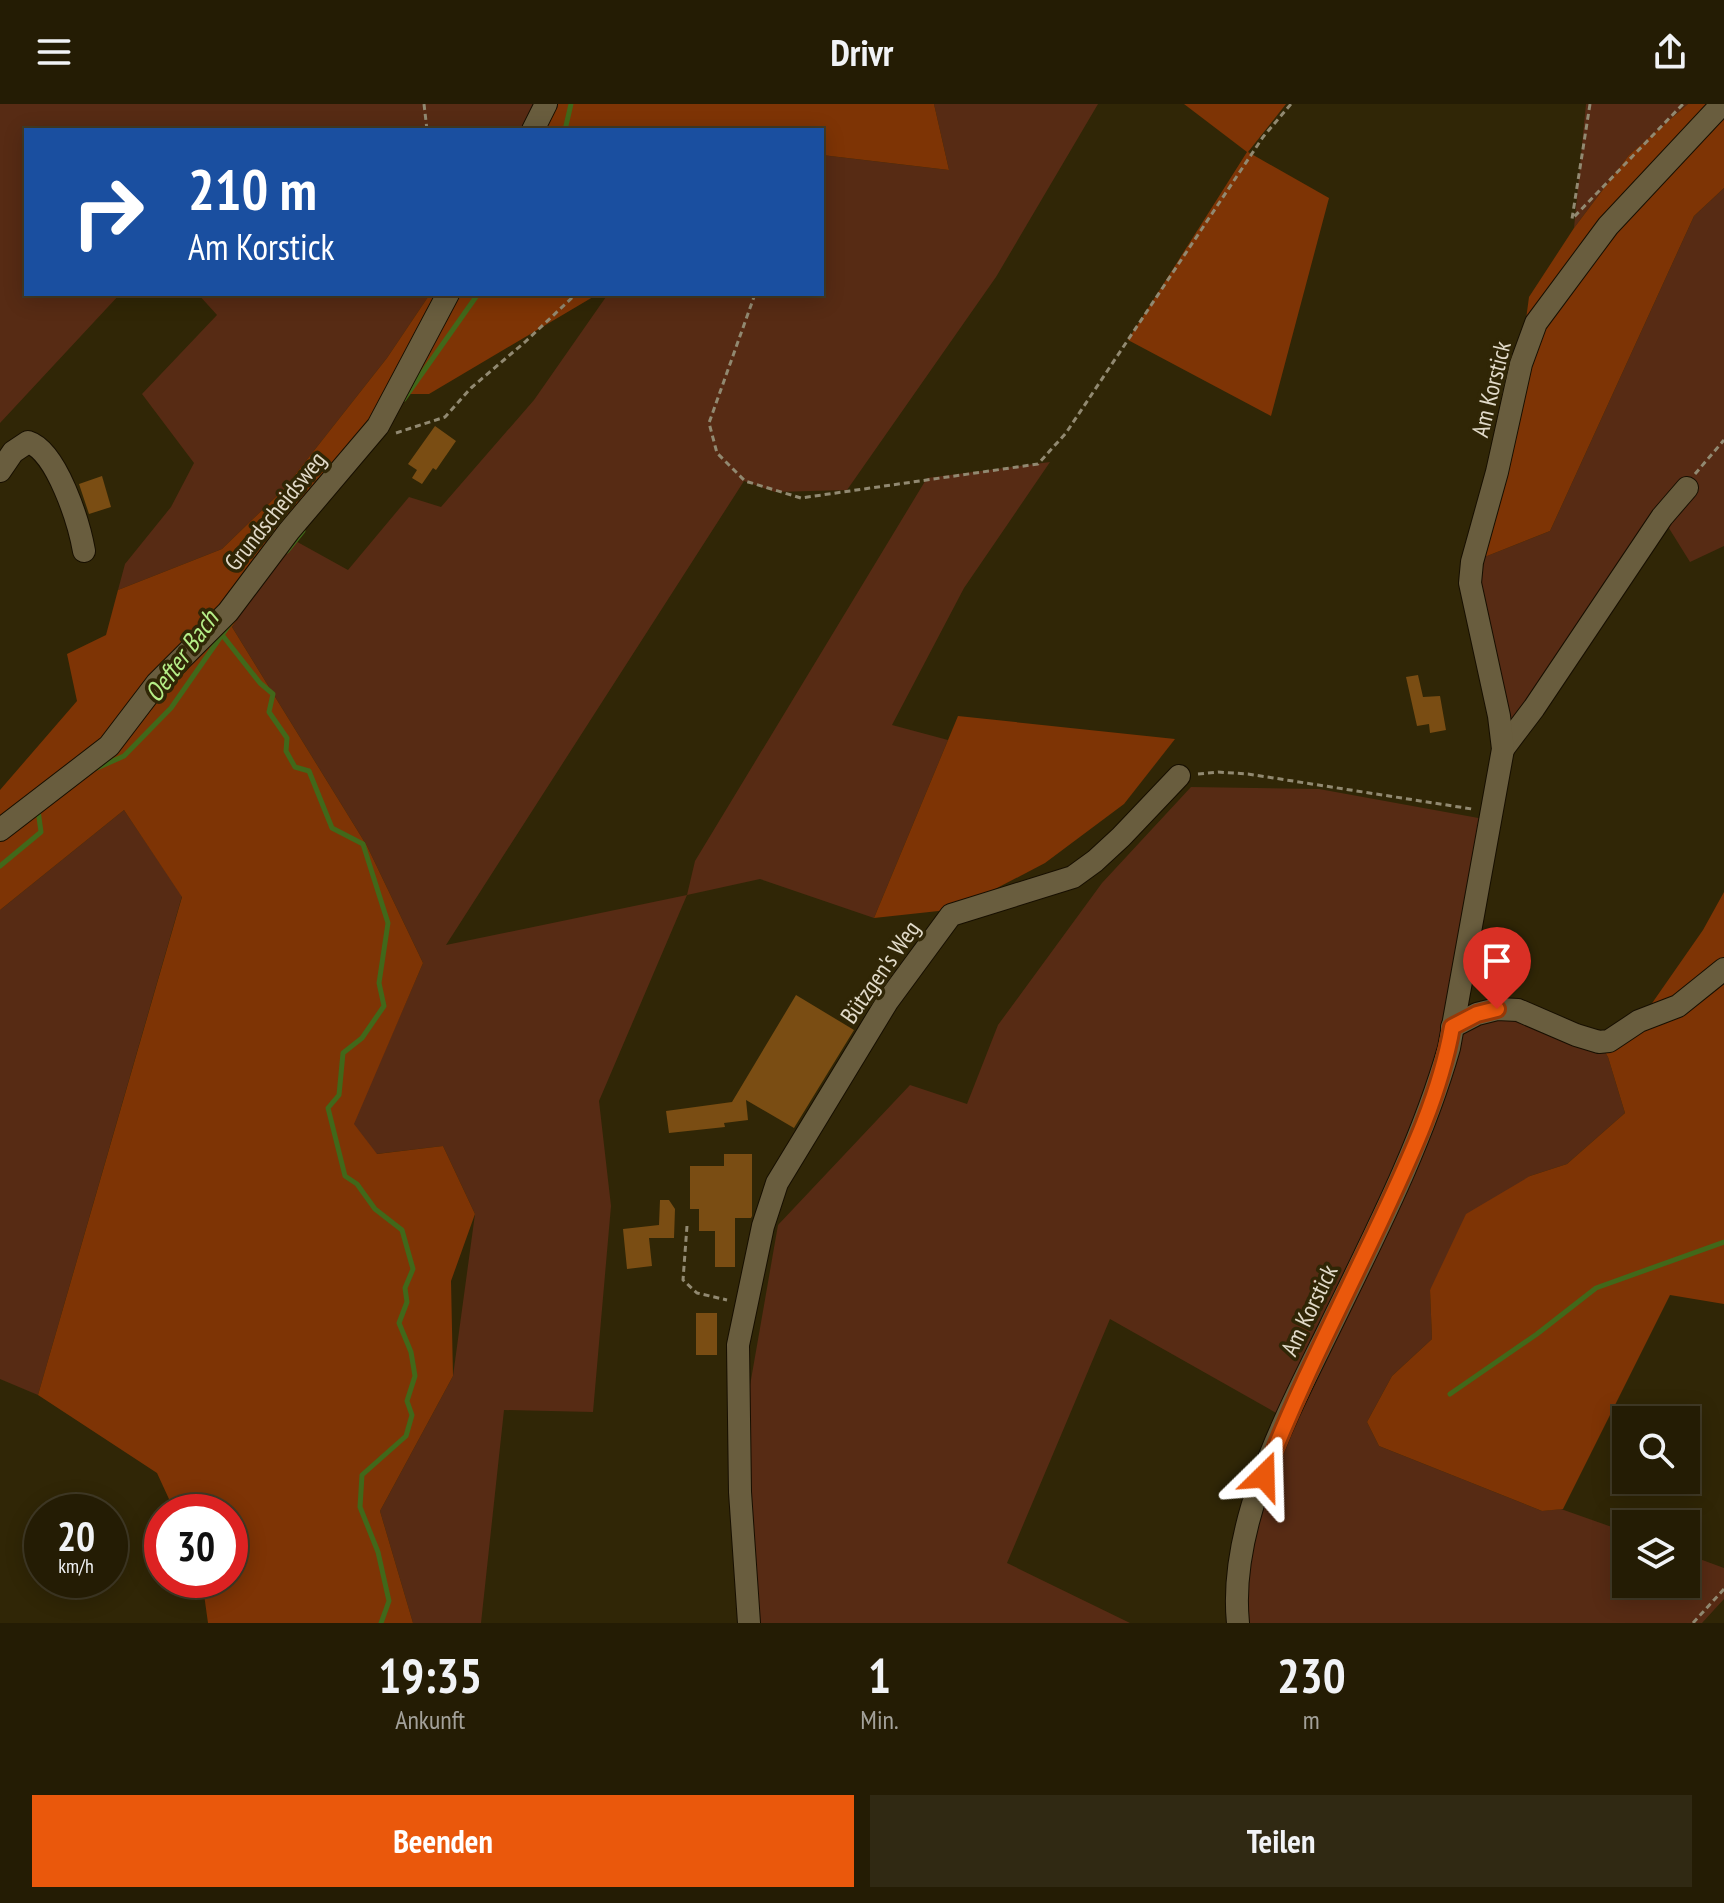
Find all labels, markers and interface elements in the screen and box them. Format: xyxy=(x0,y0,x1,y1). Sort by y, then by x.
text: Drivr xyxy=(831,29,893,76)
icon: menu xyxy=(32,30,76,74)
icon: share xyxy=(1648,30,1692,74)
text: 210 m xyxy=(188,153,317,225)
icon: right xyxy=(56,160,160,264)
text: Am Korstick xyxy=(188,223,335,270)
street label: Am Korstick xyxy=(1464,337,1518,440)
street label: Grundscheidsweg xyxy=(217,445,333,577)
water label: Oefter Bach xyxy=(137,603,226,708)
street label: Bützgen's Weg xyxy=(833,914,927,1030)
pin xyxy=(1463,927,1531,1009)
icon: arrive xyxy=(1475,939,1519,983)
street label: Am Korstick xyxy=(1274,1259,1345,1361)
map controls xyxy=(1612,1406,1700,1598)
button: search xyxy=(1612,1406,1700,1494)
position arrow xyxy=(1222,1434,1306,1518)
speed limit sign: 30 xyxy=(144,1494,248,1598)
text: 20 xyxy=(57,1510,95,1562)
button: layers xyxy=(1612,1510,1700,1598)
text: km/h xyxy=(58,1553,94,1579)
text: 19:35 xyxy=(378,1644,482,1706)
text: 1 xyxy=(868,1644,891,1706)
text: 230 xyxy=(1277,1644,1346,1706)
text: Ankunft xyxy=(395,1703,465,1736)
text: Min. xyxy=(860,1703,899,1736)
text: m xyxy=(1303,1703,1320,1736)
button: Beenden xyxy=(32,1795,854,1887)
button: Teilen xyxy=(870,1795,1692,1887)

